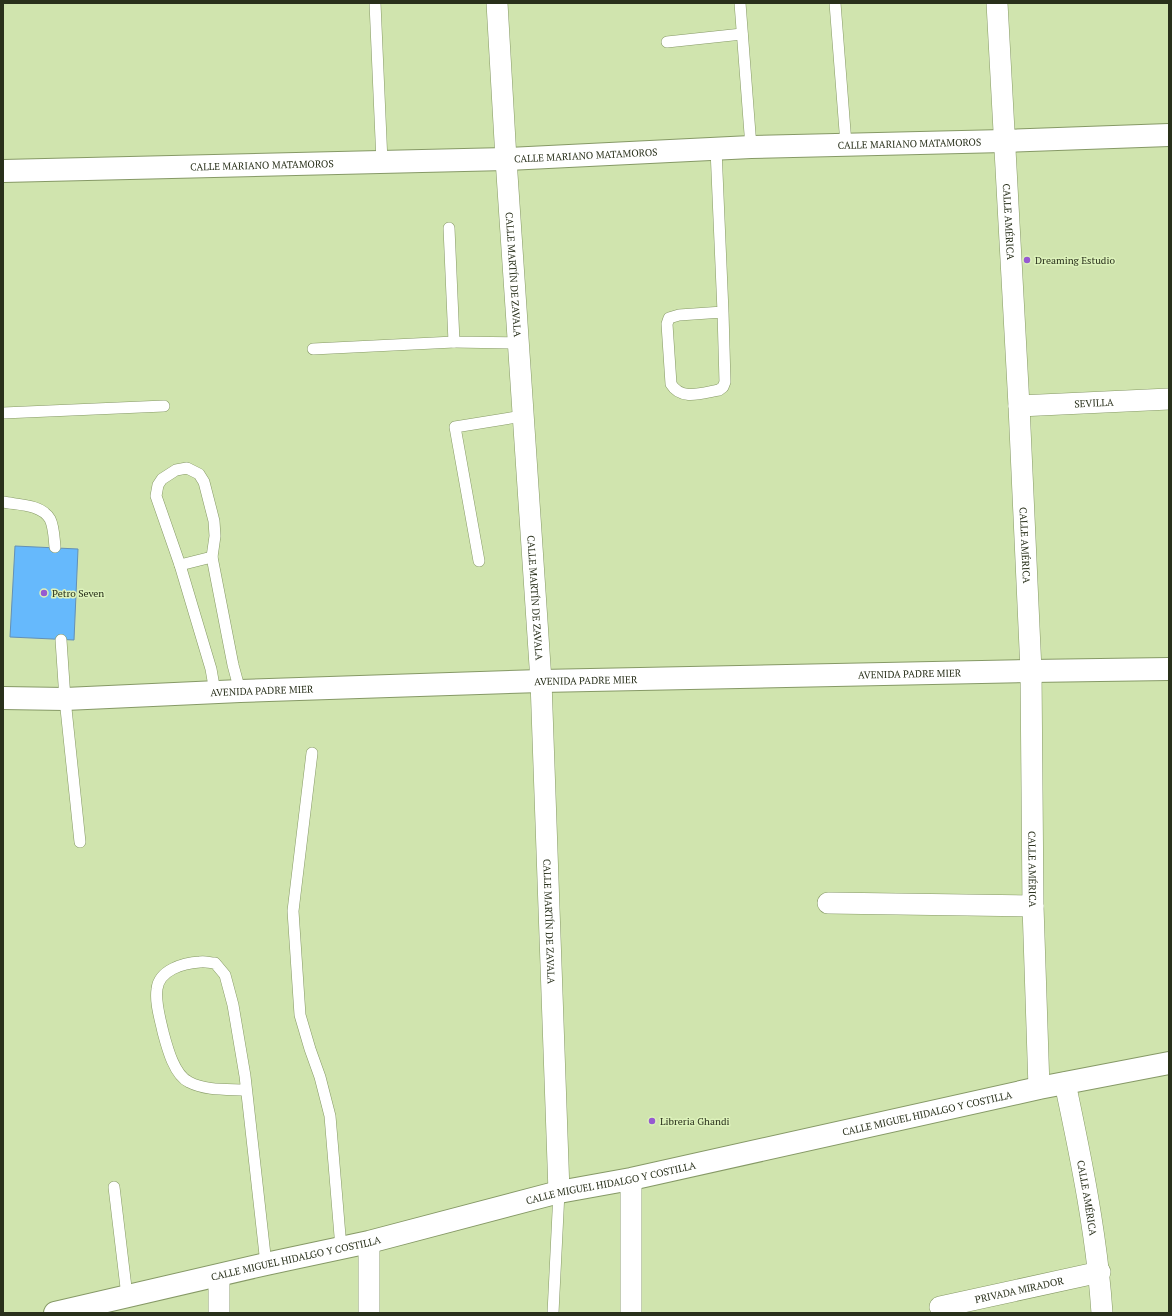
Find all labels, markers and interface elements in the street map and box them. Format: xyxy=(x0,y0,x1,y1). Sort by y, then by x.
street label: CALLE MARIANO MATAMOROS xyxy=(838,135,981,151)
street label: CALLE MARIANO MATAMOROS xyxy=(514,145,658,165)
street label: CALLE MARIANO MATAMOROS xyxy=(190,157,334,173)
street label: CALLE AMÉRICA xyxy=(1000,183,1018,260)
street label: CALLE MARTÍN DE ZAVALA xyxy=(503,212,524,338)
place label: Dreaming Estudio xyxy=(1035,254,1115,267)
marker: Dreaming Estudio xyxy=(1022,255,1032,265)
street label: SEVILLA xyxy=(1074,395,1114,410)
street label: CALLE AMÉRICA xyxy=(1017,507,1034,584)
street label: CALLE MARTÍN DE ZAVALA xyxy=(525,535,546,661)
place label: Petro Seven xyxy=(52,587,104,600)
marker: Petro Seven xyxy=(39,588,49,598)
street label: AVENIDA PADRE MIER xyxy=(858,666,962,681)
street label: AVENIDA PADRE MIER xyxy=(534,673,638,688)
street label: AVENIDA PADRE MIER xyxy=(210,682,314,699)
street label: CALLE AMÉRICA xyxy=(1026,831,1040,908)
street label: CALLE MARTÍN DE ZAVALA xyxy=(541,859,558,984)
street label: CALLE MIGUEL HIDALGO Y COSTILLA xyxy=(841,1088,1013,1138)
place label: Libreria Ghandi xyxy=(660,1115,729,1128)
marker: Libreria Ghandi xyxy=(647,1116,657,1126)
street label: CALLE MIGUEL HIDALGO Y COSTILLA xyxy=(524,1158,697,1207)
street label: CALLE AMÉRICA xyxy=(1074,1159,1100,1237)
street label: CALLE MIGUEL HIDALGO Y COSTILLA xyxy=(210,1233,382,1283)
street label: PRIVADA MIRADOR xyxy=(974,1274,1065,1306)

